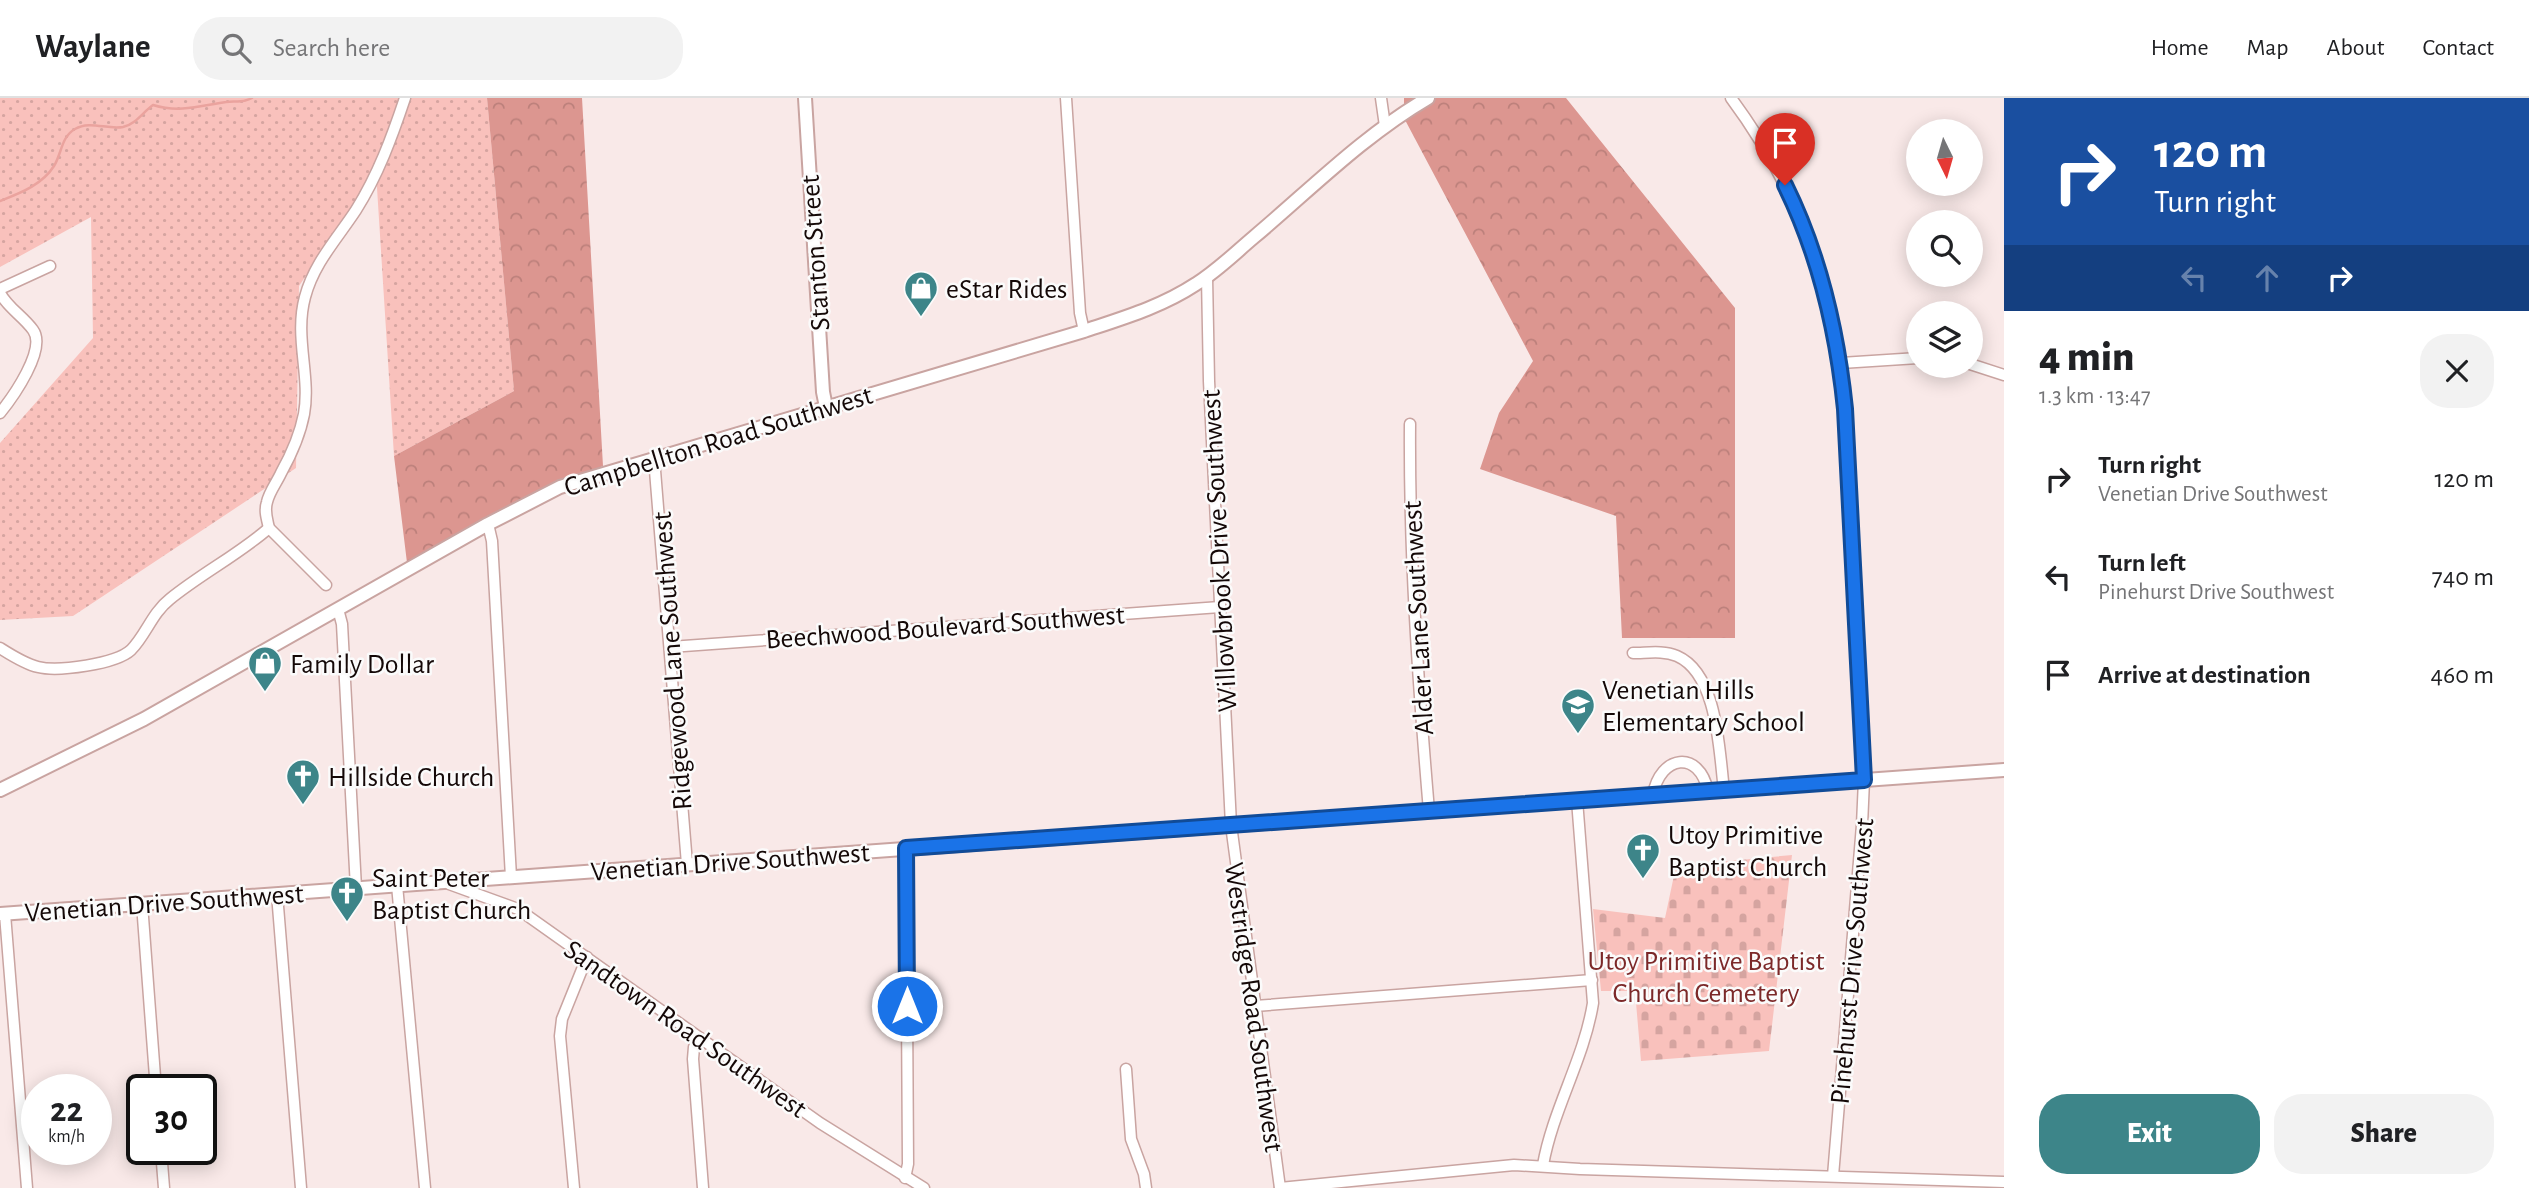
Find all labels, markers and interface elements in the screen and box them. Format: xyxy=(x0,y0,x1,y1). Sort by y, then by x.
search box xyxy=(193,17,683,80)
icon: search xyxy=(217,29,255,67)
text: Waylane xyxy=(35,31,151,64)
text: Search here xyxy=(273,35,390,61)
text: Home xyxy=(2151,36,2209,60)
text: Map xyxy=(2247,36,2289,60)
text: About xyxy=(2327,36,2384,60)
text: Contact xyxy=(2422,36,2494,60)
pin xyxy=(1755,113,1815,185)
north arrow xyxy=(1906,119,1983,196)
map controls xyxy=(1906,119,1983,378)
icon: arrive xyxy=(1766,124,1804,162)
icon: right xyxy=(2039,126,2130,217)
text: 120 m xyxy=(2154,128,2267,177)
street label: Stanton Street xyxy=(797,174,835,332)
text: Turn right xyxy=(2154,186,2276,218)
button: search xyxy=(1906,210,1983,287)
icon: left xyxy=(2175,259,2213,297)
icon: ahead xyxy=(2248,259,2286,297)
icon: right xyxy=(2321,259,2359,297)
shop icon: eStar Rides xyxy=(902,269,940,318)
place label: eStar Rides xyxy=(946,276,1067,304)
button: layers xyxy=(1906,301,1983,378)
button: close xyxy=(2420,334,2494,408)
text: 4 min xyxy=(2039,336,2135,378)
street label: Campbellton Road Southwest xyxy=(561,382,876,502)
text: 1.3 km · 13:47 xyxy=(2039,385,2151,408)
street label: Willowbrook Drive Southwest xyxy=(1198,389,1242,713)
text: Turn right xyxy=(2098,452,2201,478)
icon: right xyxy=(2039,460,2077,498)
text: 120 m xyxy=(2434,466,2494,492)
text: Venetian Drive Southwest xyxy=(2098,483,2328,506)
street label: Alder Lane Southwest xyxy=(1399,500,1439,736)
street label: Ridgewood Lane Southwest xyxy=(649,511,697,811)
text: Turn left xyxy=(2098,550,2186,576)
icon: left xyxy=(2039,558,2077,596)
text: 740 m xyxy=(2432,564,2494,590)
text: Pinehurst Drive Southwest xyxy=(2098,581,2334,604)
street label: Beechwood Boulevard Southwest xyxy=(765,601,1126,655)
shop icon: Family Dollar xyxy=(246,644,284,693)
place label: Family Dollar xyxy=(290,651,434,679)
icon: arrive xyxy=(2039,656,2077,694)
text: Arrive at destination xyxy=(2098,662,2311,688)
text: 460 m xyxy=(2430,662,2494,688)
place label: Venetian Hills Elementary School xyxy=(1602,677,1805,737)
school or university icon: Venetian Hills Elementary School xyxy=(1559,686,1597,735)
church icon: Hillside Church xyxy=(284,757,322,806)
place label: Hillside Church xyxy=(328,764,494,792)
street label: Pinehurst Drive Southwest xyxy=(1827,817,1879,1106)
place label: Utoy Primitive Baptist Church xyxy=(1668,822,1827,882)
church icon: Utoy Primitive Baptist Church xyxy=(1624,831,1662,880)
street label: Venetian Drive Southwest xyxy=(590,839,871,887)
street label: Westridge Road Southwest xyxy=(1219,861,1287,1154)
place label: Saint Peter Baptist Church xyxy=(372,865,531,925)
church icon: Saint Peter Baptist Church xyxy=(328,874,366,923)
street label: Venetian Drive Southwest xyxy=(24,880,305,928)
street label: Sandtown Road Southwest xyxy=(559,935,811,1124)
park label: Utoy Primitive Baptist Church Cemetery xyxy=(1587,948,1825,1008)
position arrow xyxy=(870,969,944,1043)
speed limit sign: 30 xyxy=(126,1074,217,1165)
text: 22 xyxy=(50,1093,83,1128)
button: Exit xyxy=(2039,1094,2260,1174)
button: Share xyxy=(2274,1094,2494,1174)
text: km/h xyxy=(48,1128,85,1146)

